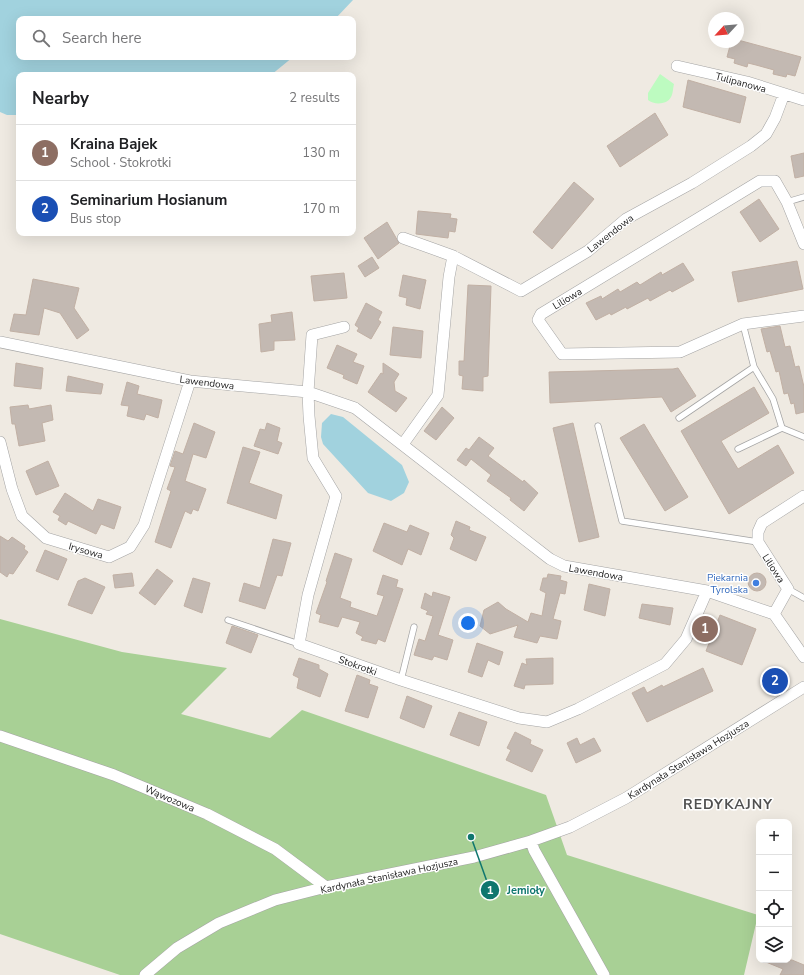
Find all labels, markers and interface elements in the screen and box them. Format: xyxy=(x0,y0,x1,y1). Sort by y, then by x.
north arrow xyxy=(708,12,744,48)
search box xyxy=(16,16,356,60)
icon: search xyxy=(30,27,52,49)
text: Search here xyxy=(62,28,142,48)
street label: Tulipanowa xyxy=(714,69,768,96)
text: Nearby xyxy=(32,87,89,110)
text: 2 results xyxy=(289,89,340,107)
text: Kraina Bajek xyxy=(70,134,157,154)
text: 1 xyxy=(41,144,49,162)
text: 130 m xyxy=(302,144,340,162)
text: School · Stokrotki xyxy=(70,154,171,172)
text: Seminarium Hosianum xyxy=(70,190,227,210)
text: 2 xyxy=(41,200,49,218)
text: 170 m xyxy=(302,200,340,218)
text: Bus stop xyxy=(70,210,121,228)
street label: Lawendowa xyxy=(585,211,637,256)
street label: Liliowa xyxy=(550,285,585,313)
street label: Lawendowa xyxy=(179,373,235,393)
street label: Irysowa xyxy=(67,539,105,563)
street label: Liliowa xyxy=(759,551,788,586)
street label: Lawendowa xyxy=(568,561,624,585)
place label: Piekarnia Tyrolska xyxy=(707,571,748,597)
marker: Piekarnia Tyrolska xyxy=(751,578,761,588)
your location xyxy=(458,613,478,633)
pin: 1 xyxy=(692,614,718,644)
street label: Stokrotki xyxy=(336,653,379,679)
pin: 2 xyxy=(762,666,788,696)
street label: Kardynała Stanisława Hozjusza xyxy=(625,717,752,803)
street label: Wąwozowa xyxy=(142,782,197,816)
district label: REDYKAJNY xyxy=(683,795,773,814)
map controls xyxy=(756,819,792,963)
button: + xyxy=(756,819,792,855)
street label: Kardynała Stanisława Hozjusza xyxy=(319,855,459,897)
button: − xyxy=(756,855,792,891)
callout: Jemioły xyxy=(480,878,553,901)
text: 1 xyxy=(486,882,494,898)
text: Jemioły xyxy=(506,883,545,898)
button: locate xyxy=(756,891,792,927)
button: layers xyxy=(756,927,792,963)

